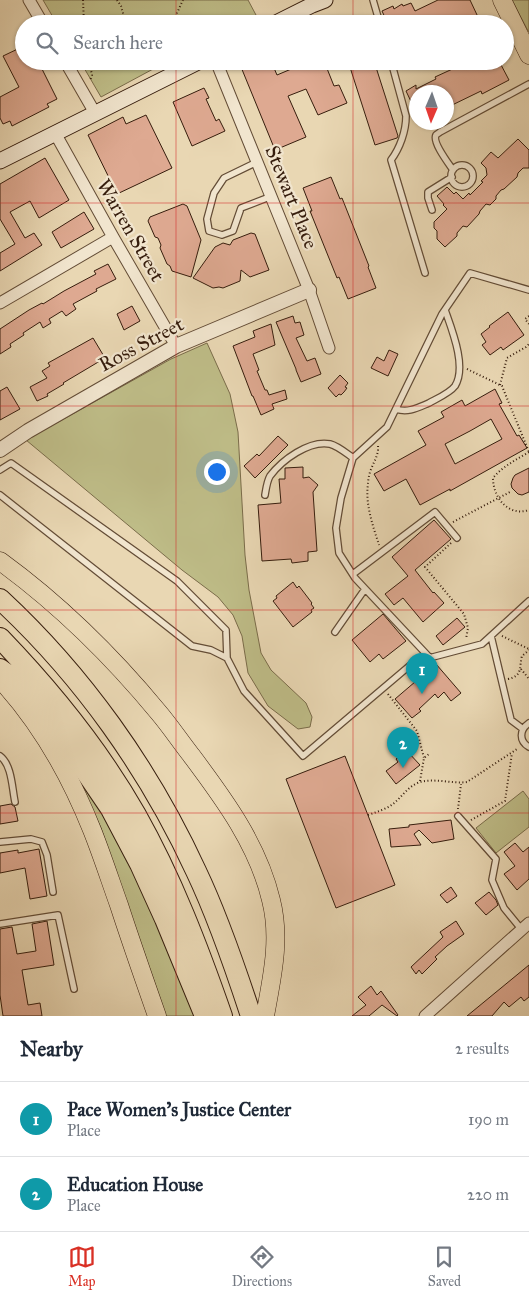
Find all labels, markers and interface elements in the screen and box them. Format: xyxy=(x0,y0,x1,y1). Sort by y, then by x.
search box xyxy=(15,15,514,70)
icon: search xyxy=(33,29,61,57)
text: Search here xyxy=(73,31,163,54)
north arrow xyxy=(409,85,454,130)
street label: Stewart Place xyxy=(260,142,324,252)
street label: Warren Street xyxy=(92,174,170,286)
street label: Ross Street xyxy=(94,312,188,376)
your location xyxy=(204,459,230,485)
pin: 1 xyxy=(406,653,438,694)
pin: 2 xyxy=(387,727,419,768)
text: Nearby xyxy=(20,1036,83,1062)
text: 2 results xyxy=(455,1039,509,1058)
text: Pace Women's Justice Center xyxy=(67,1098,291,1121)
text: 1 xyxy=(33,1110,39,1129)
text: 190 m xyxy=(468,1110,509,1129)
text: Place xyxy=(67,1121,101,1140)
text: Education House xyxy=(67,1173,203,1196)
text: 2 xyxy=(32,1185,40,1204)
text: 220 m xyxy=(467,1185,509,1204)
text: Place xyxy=(67,1196,101,1215)
tab: Map xyxy=(68,1243,96,1290)
tab: Directions xyxy=(232,1243,292,1290)
tab: Saved xyxy=(428,1243,461,1290)

